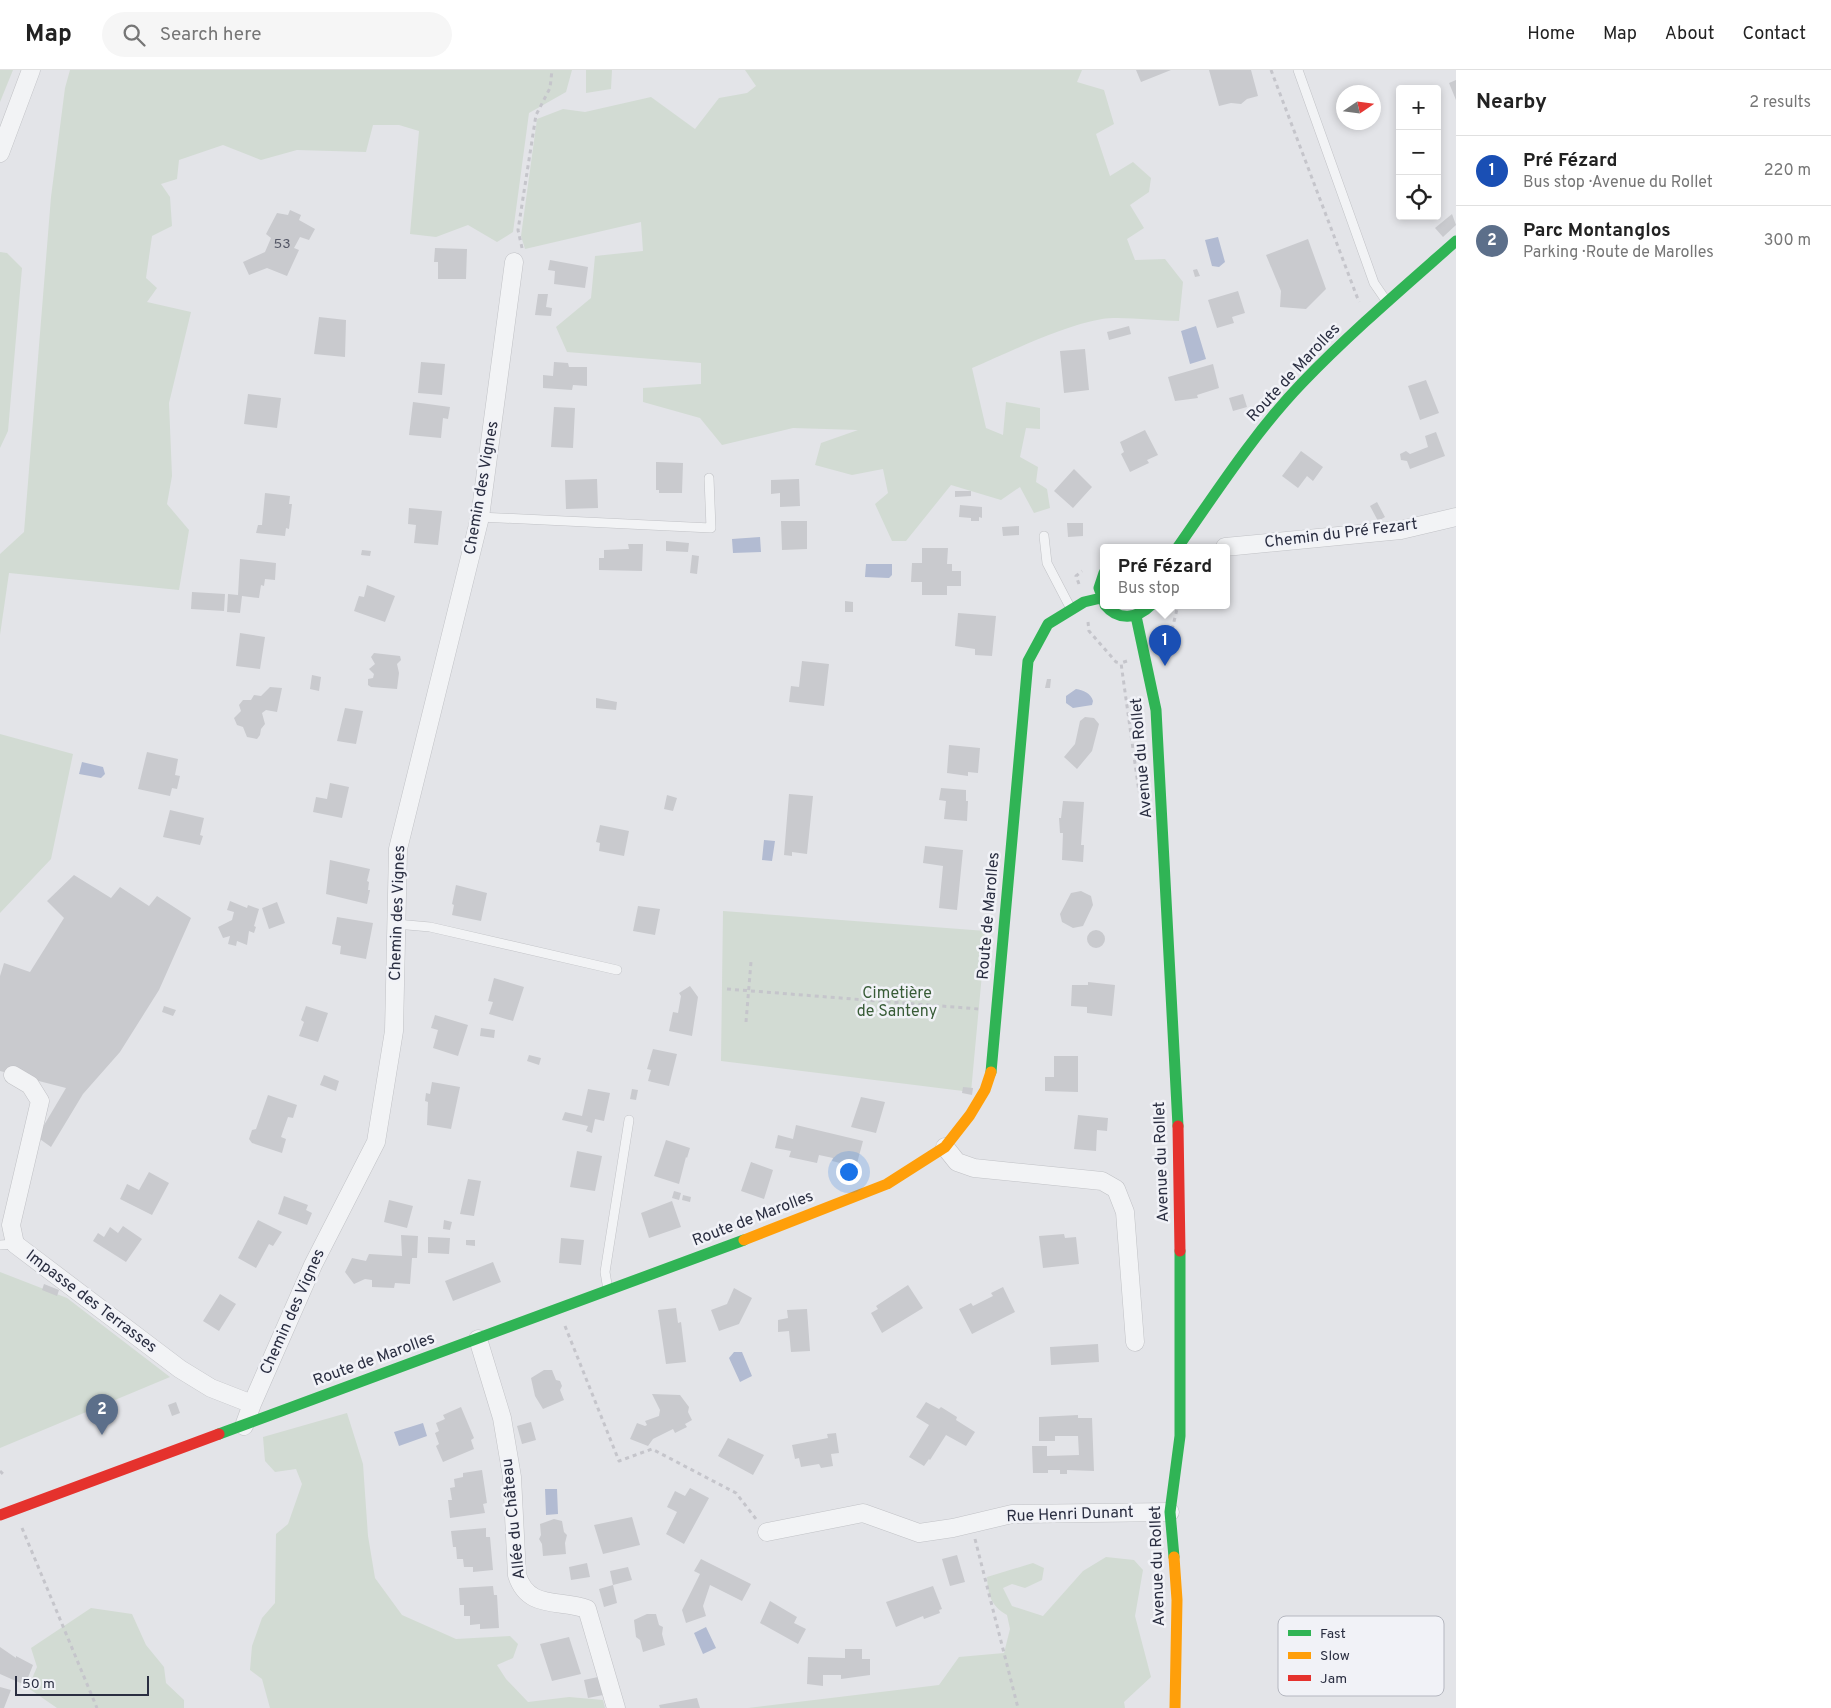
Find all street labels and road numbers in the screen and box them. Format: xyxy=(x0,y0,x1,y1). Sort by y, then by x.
street label: Route de Marolles xyxy=(1243,319,1345,427)
street label: Chemin des Vignes xyxy=(460,419,504,557)
street label: Chemin du Pré Fezart xyxy=(1263,515,1419,553)
street label: Avenue du Rollet xyxy=(1127,697,1157,819)
street label: Chemin des Vignes xyxy=(386,845,410,981)
street label: Route de Marolles xyxy=(973,851,1005,981)
street label: Avenue du Rollet xyxy=(1150,1101,1174,1223)
street label: Route de Marolles xyxy=(690,1187,816,1251)
street label: Impasse des Terrasses xyxy=(21,1246,161,1358)
street label: Chemin des Vignes xyxy=(256,1246,330,1378)
street label: Route de Marolles xyxy=(310,1329,438,1391)
street label: Allée du Château xyxy=(498,1457,530,1581)
street label: Rue Henri Dunant xyxy=(1006,1503,1134,1527)
street label: Avenue du Rollet xyxy=(1146,1505,1170,1627)

